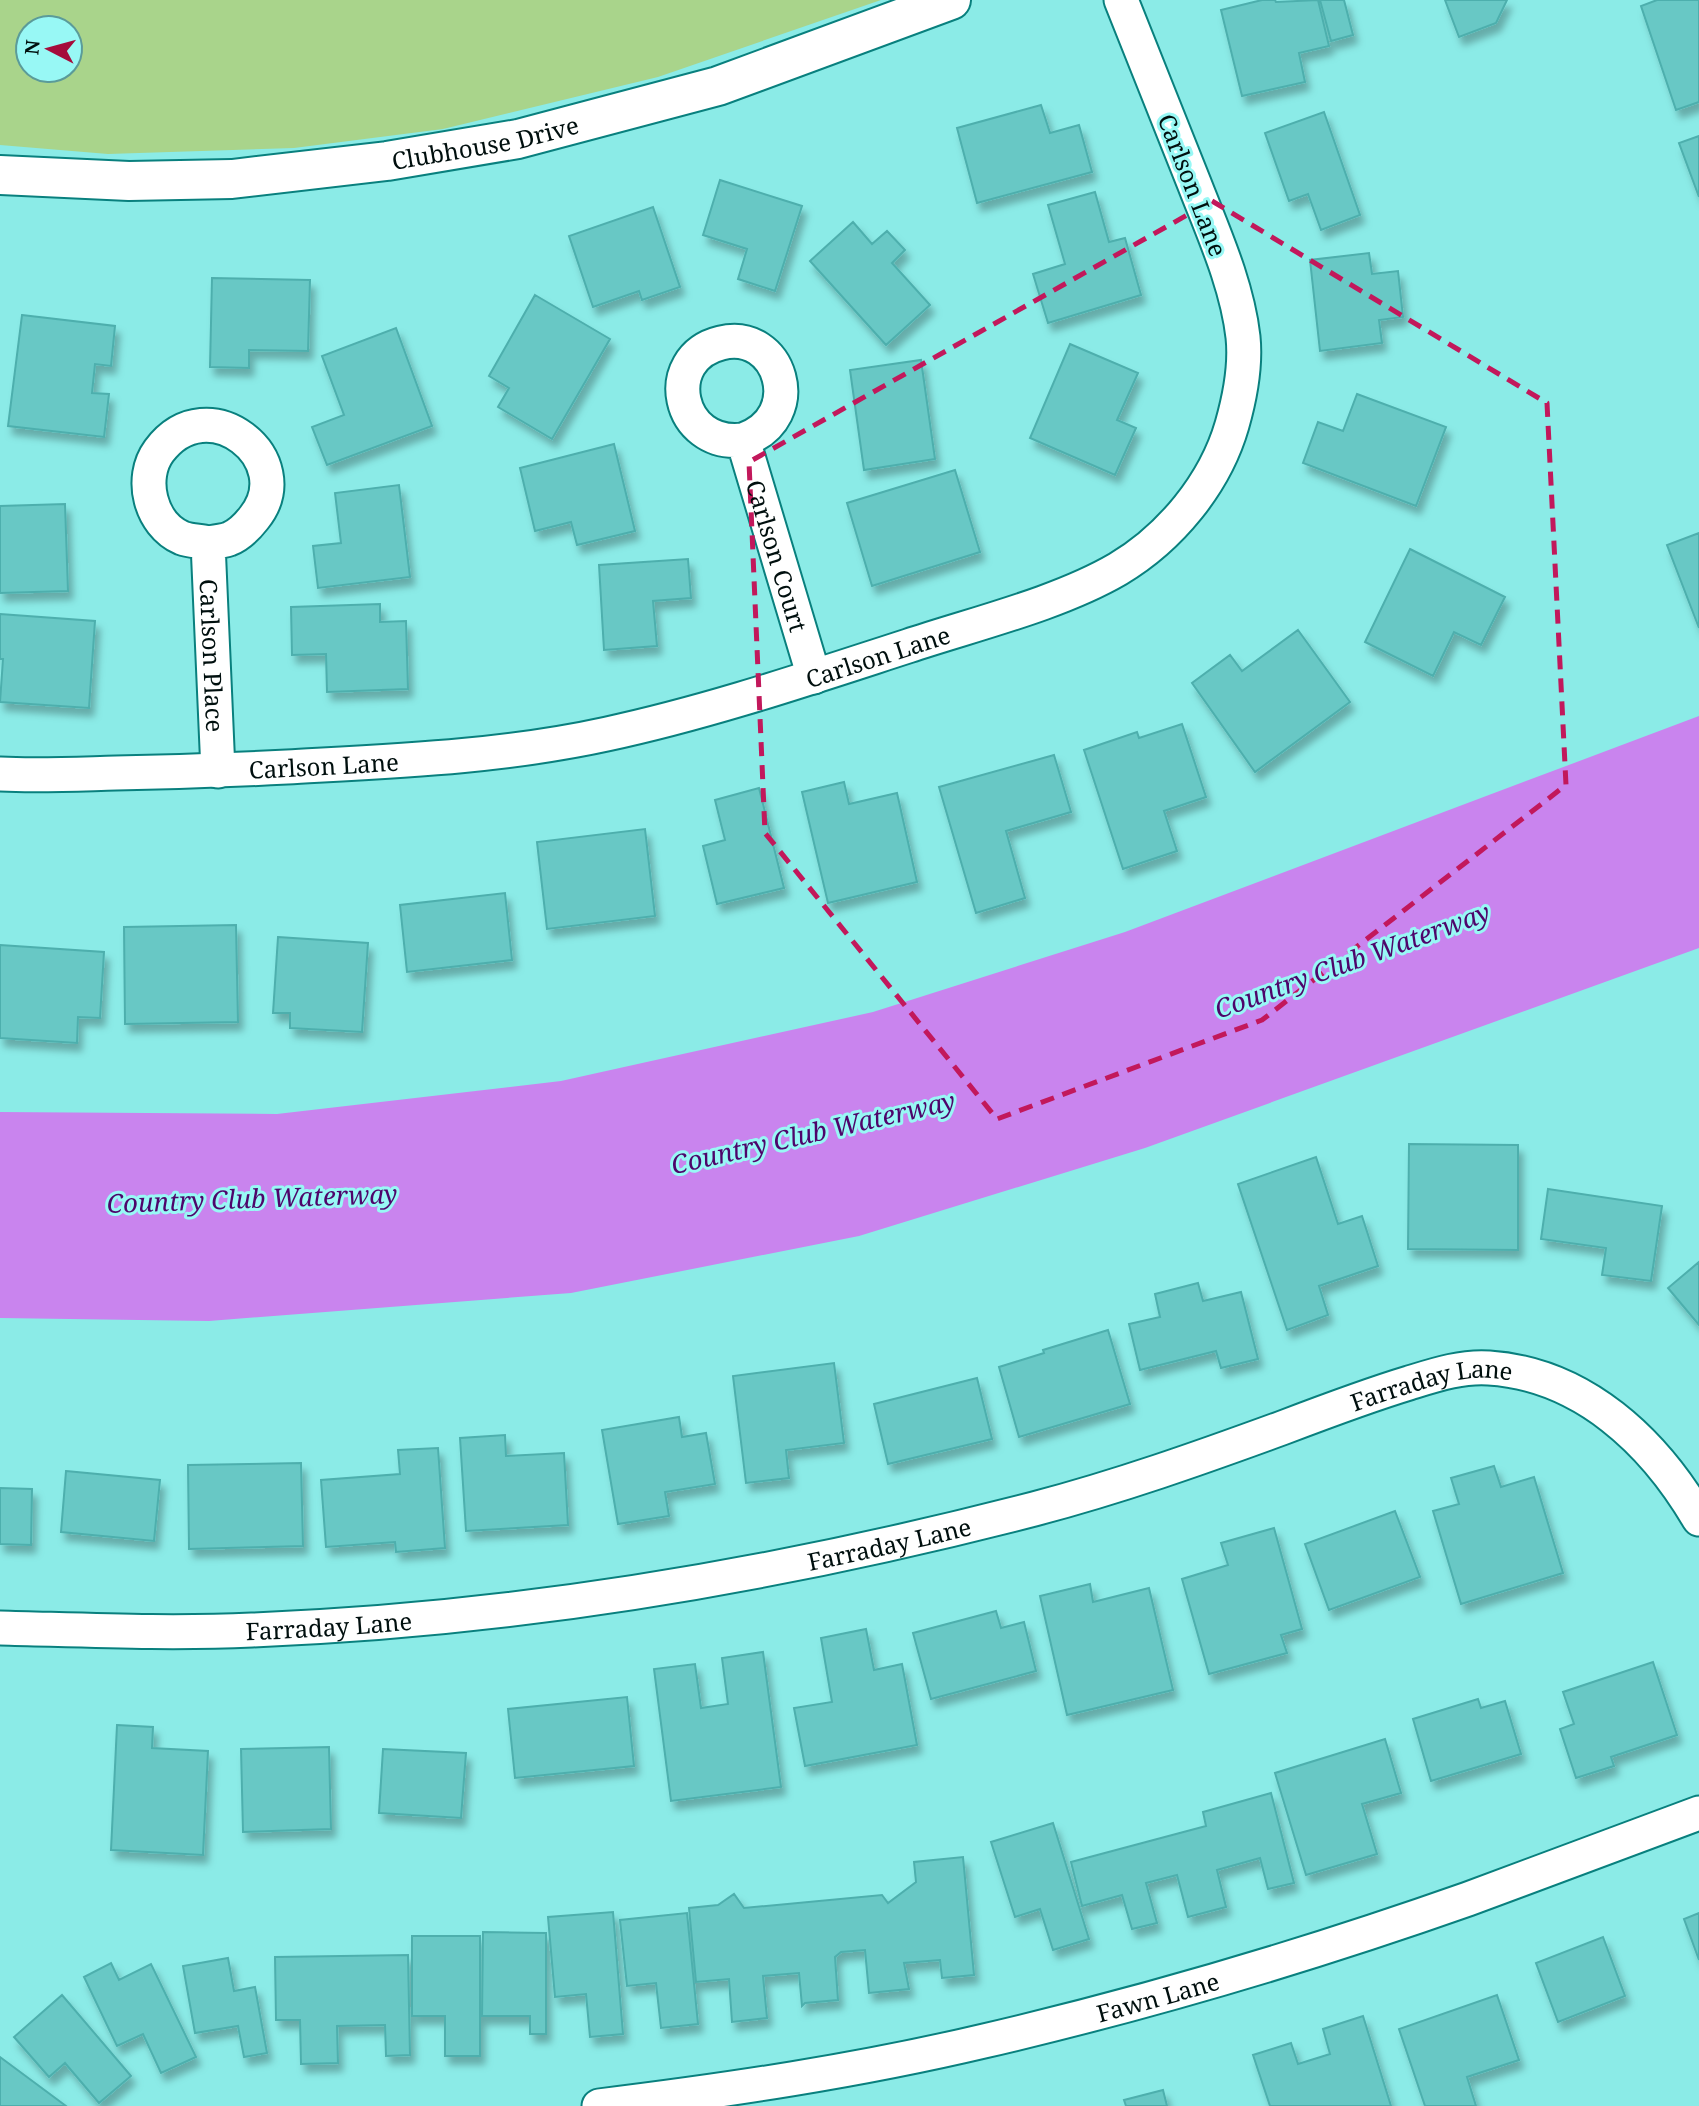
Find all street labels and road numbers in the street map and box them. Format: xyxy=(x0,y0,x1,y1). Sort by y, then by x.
street label: Clubhouse Drive xyxy=(389,107,582,176)
street label: Carlson Lane xyxy=(1151,109,1235,261)
street label: Carlson Court xyxy=(739,476,816,635)
street label: Carlson Place xyxy=(193,578,233,733)
street label: Carlson Lane xyxy=(801,617,954,695)
street label: Carlson Lane xyxy=(248,744,400,785)
street label: Farraday Lane xyxy=(1346,1351,1515,1418)
street label: Farraday Lane xyxy=(804,1509,974,1577)
street label: Farraday Lane xyxy=(245,1603,413,1647)
street label: Fawn Lane xyxy=(1093,1964,1223,2029)

